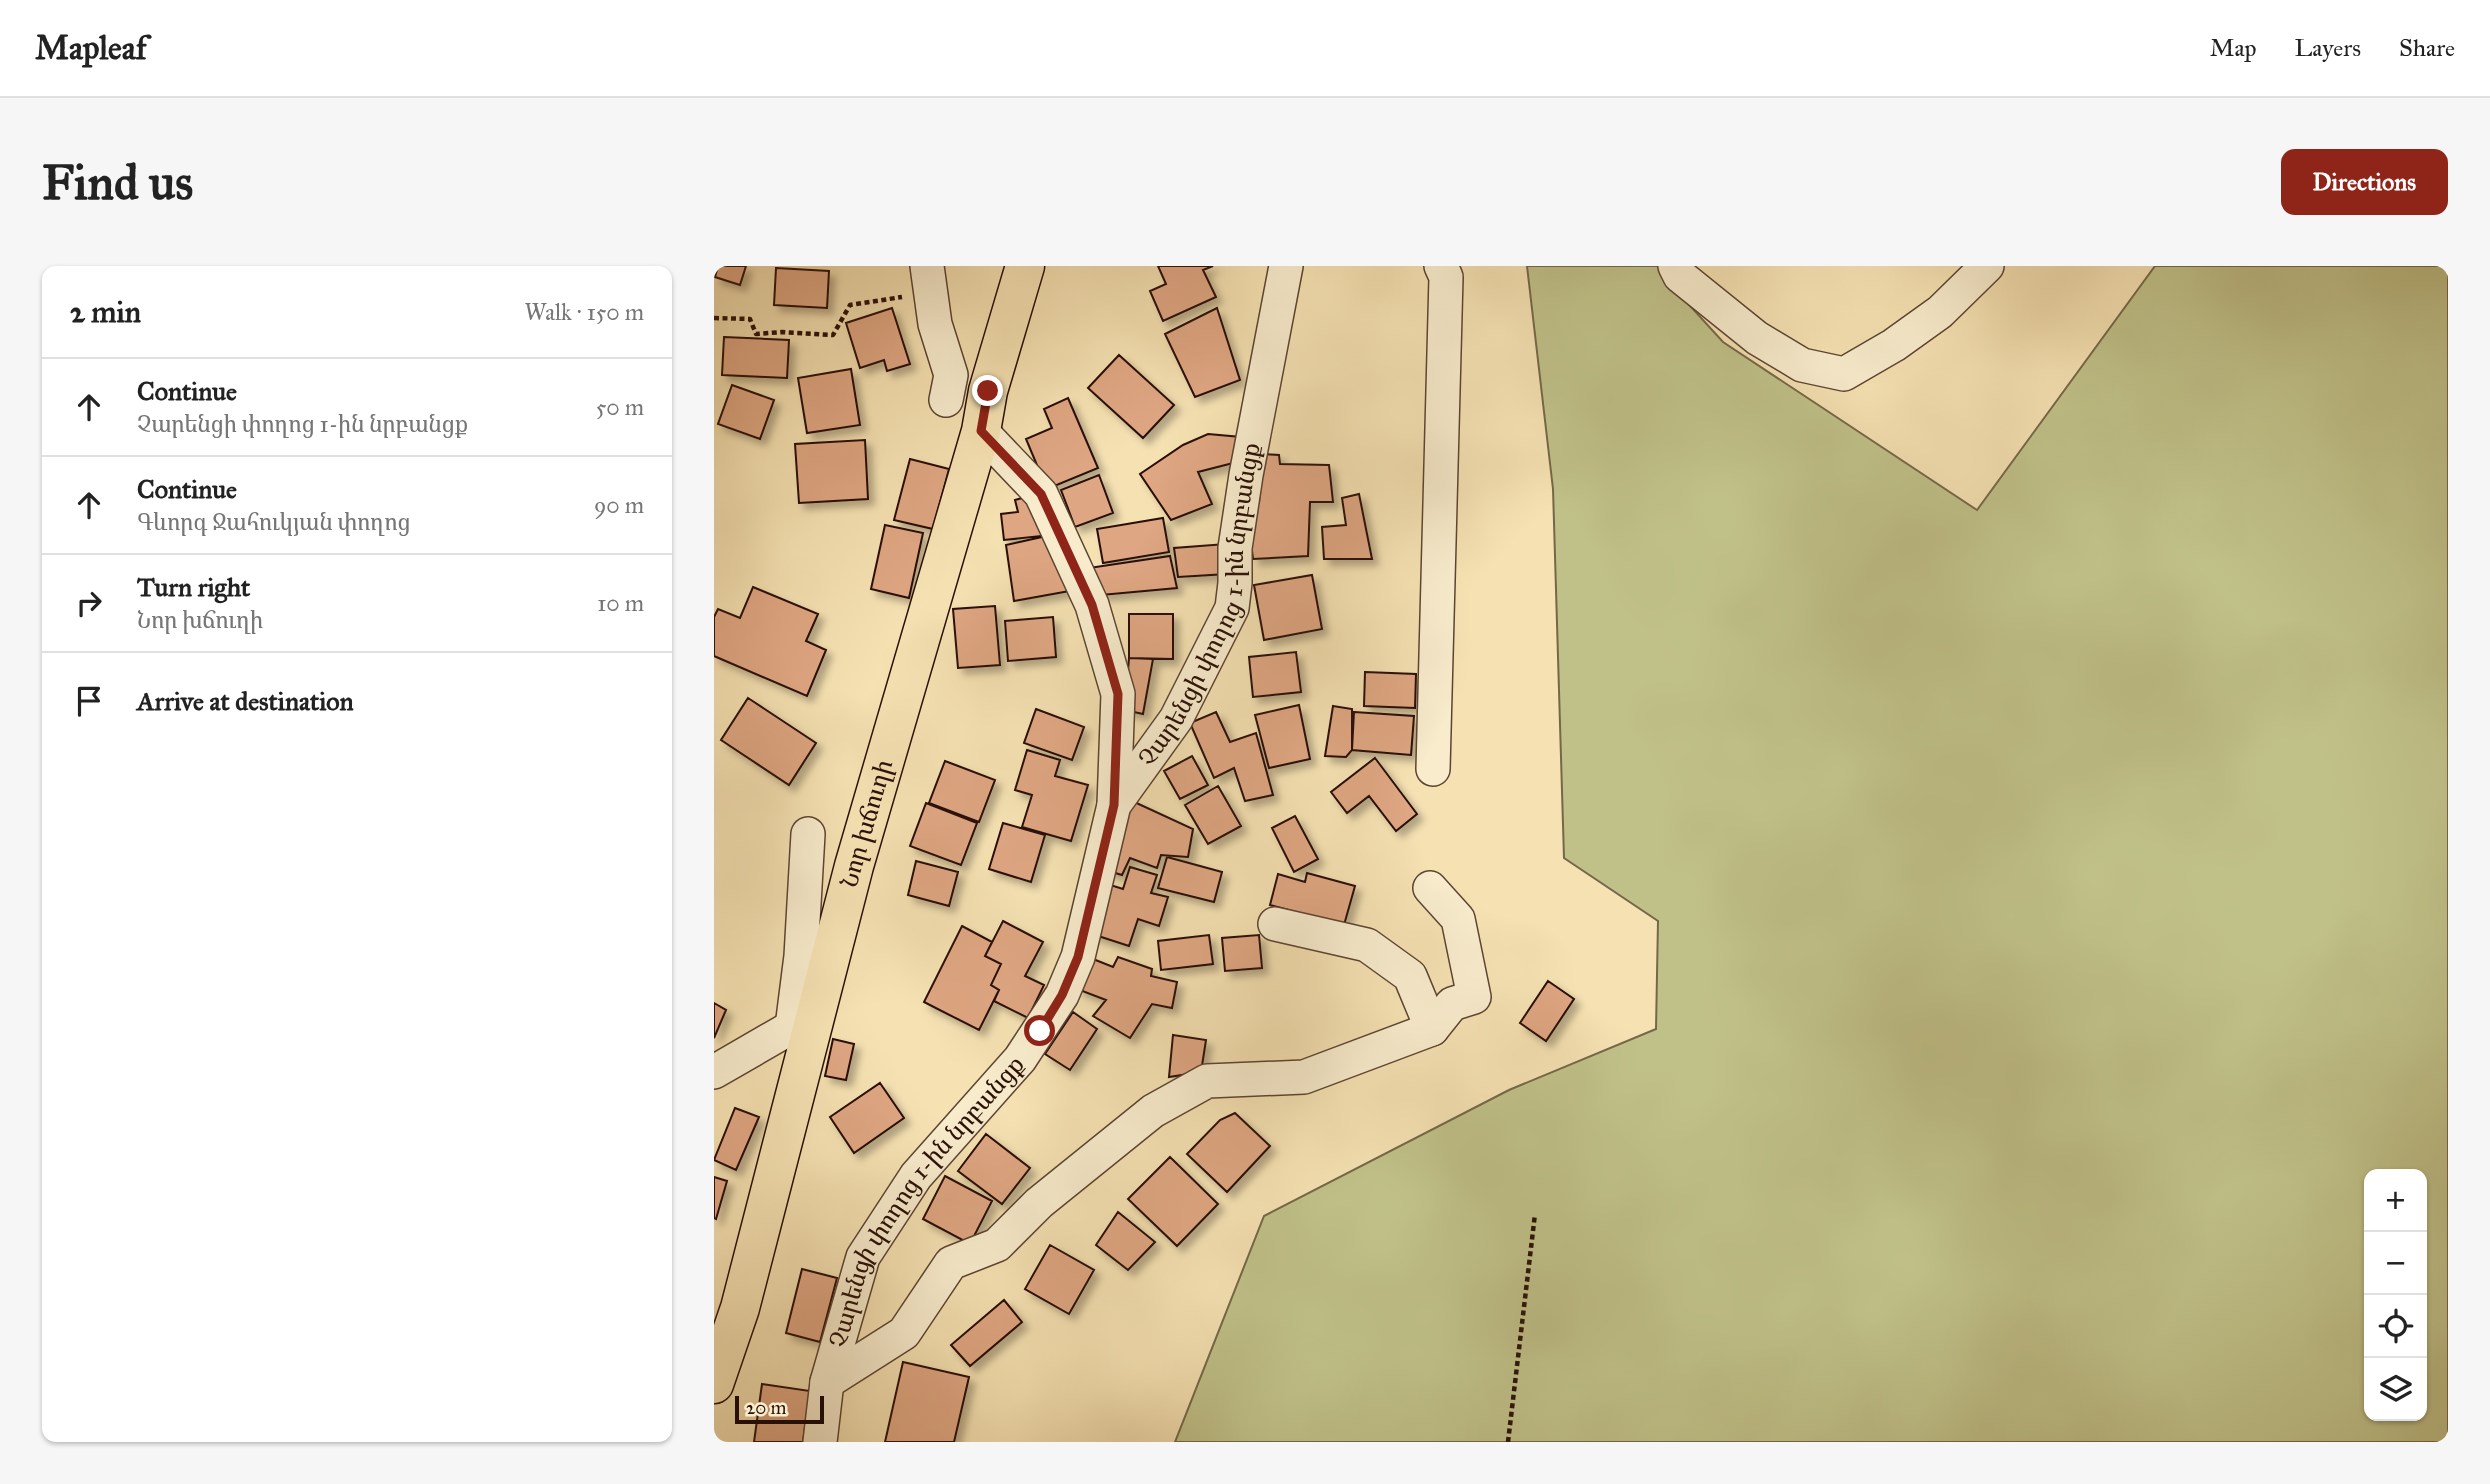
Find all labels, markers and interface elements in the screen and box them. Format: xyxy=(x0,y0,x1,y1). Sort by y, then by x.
text: Mapleaf xyxy=(35,28,147,68)
text: Map xyxy=(2210,33,2257,63)
text: Layers xyxy=(2295,33,2361,63)
text: Share xyxy=(2399,33,2455,63)
button: Directions xyxy=(2281,149,2448,215)
text: Find us xyxy=(42,153,193,212)
text: 2 min xyxy=(70,294,141,330)
text: Walk · 150 m xyxy=(524,298,644,326)
text: Continue xyxy=(137,375,237,407)
route end xyxy=(972,375,1003,406)
icon: ahead xyxy=(70,388,108,426)
text: 50 m xyxy=(596,393,644,421)
text: Չարենցի փողոց 1-ին նրբանցք xyxy=(137,410,468,438)
street label: Չարենցի փողոց 1-ին նրբանցք xyxy=(1132,440,1267,772)
text: Continue xyxy=(137,473,237,505)
icon: ahead xyxy=(70,486,108,524)
text: 90 m xyxy=(594,491,644,519)
text: Գևորգ Ջահուկյան փողոց xyxy=(137,508,410,536)
text: Turn right xyxy=(137,571,250,603)
icon: right xyxy=(70,584,108,622)
text: 10 m xyxy=(597,589,644,617)
text: Նոր խճուղի xyxy=(137,606,263,634)
icon: arrive xyxy=(70,682,108,720)
text: Arrive at destination xyxy=(137,685,354,717)
street label: Նոր խճուղի xyxy=(834,756,899,891)
route start xyxy=(1024,1015,1055,1046)
street label: Չարենցի փողոց 1-ին նրբանցք xyxy=(823,1050,1031,1351)
map controls xyxy=(2364,1169,2427,1421)
button: + xyxy=(2364,1169,2427,1232)
button: − xyxy=(2364,1232,2427,1295)
button: locate xyxy=(2364,1295,2427,1358)
button: layers xyxy=(2364,1358,2427,1421)
scale bar xyxy=(735,1393,824,1425)
text: 20 m xyxy=(746,1396,787,1419)

